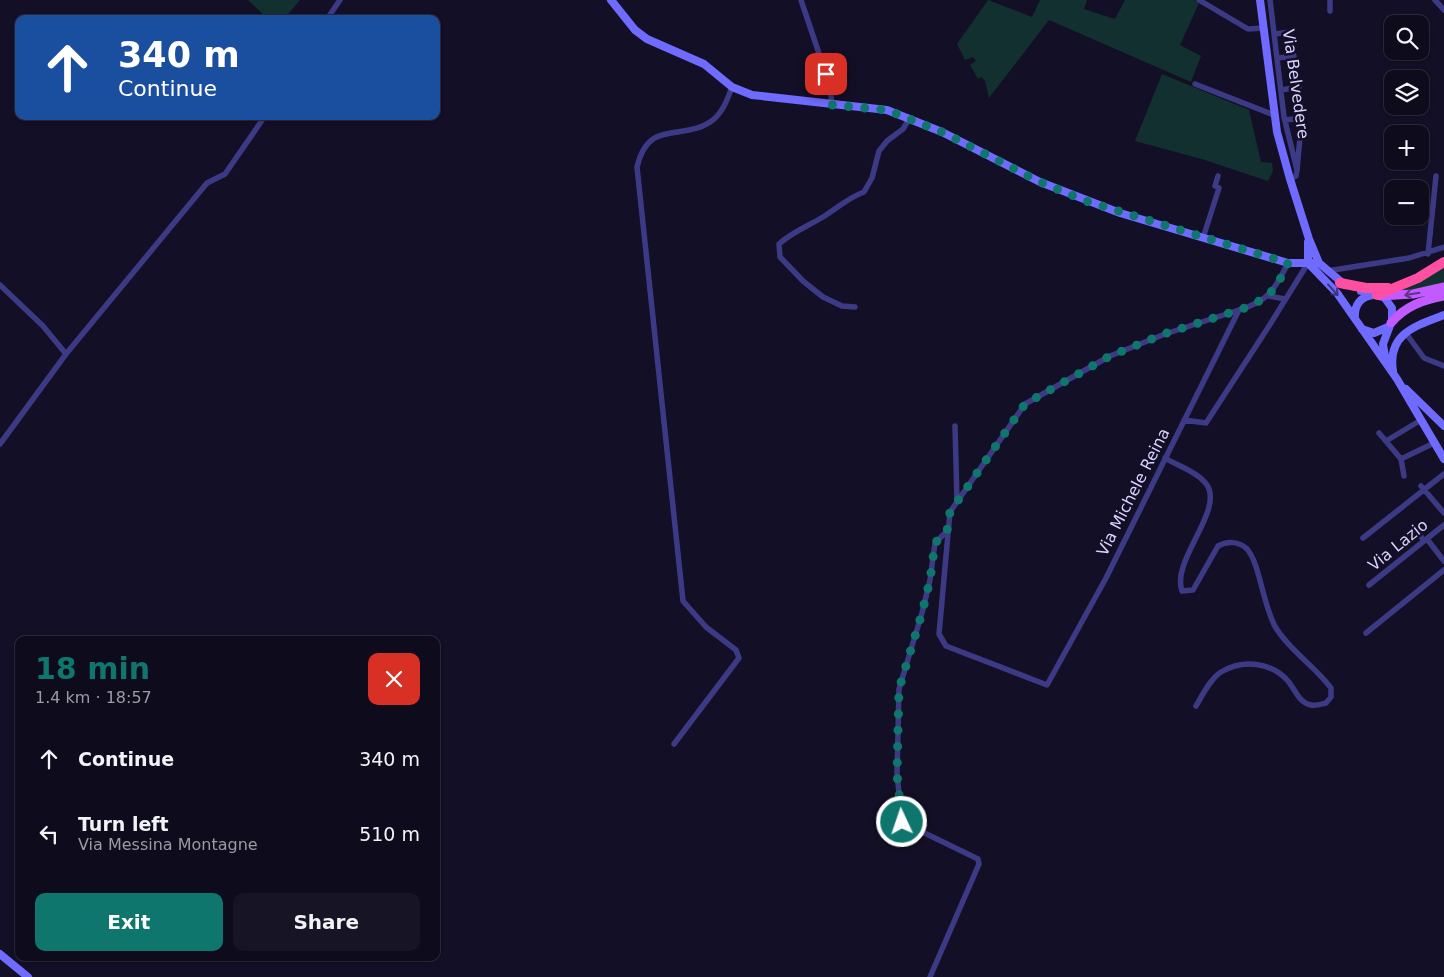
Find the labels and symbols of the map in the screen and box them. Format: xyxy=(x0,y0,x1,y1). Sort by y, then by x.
street label: Via Belvedere xyxy=(1279,28,1313,140)
pin xyxy=(805,53,847,95)
one-way arrow xyxy=(1328,283,1339,296)
one-way arrow xyxy=(1405,289,1421,299)
street label: Via Michele Reina xyxy=(1093,425,1173,559)
street label: Via Lazio xyxy=(1364,515,1432,575)
position arrow xyxy=(875,795,927,847)

